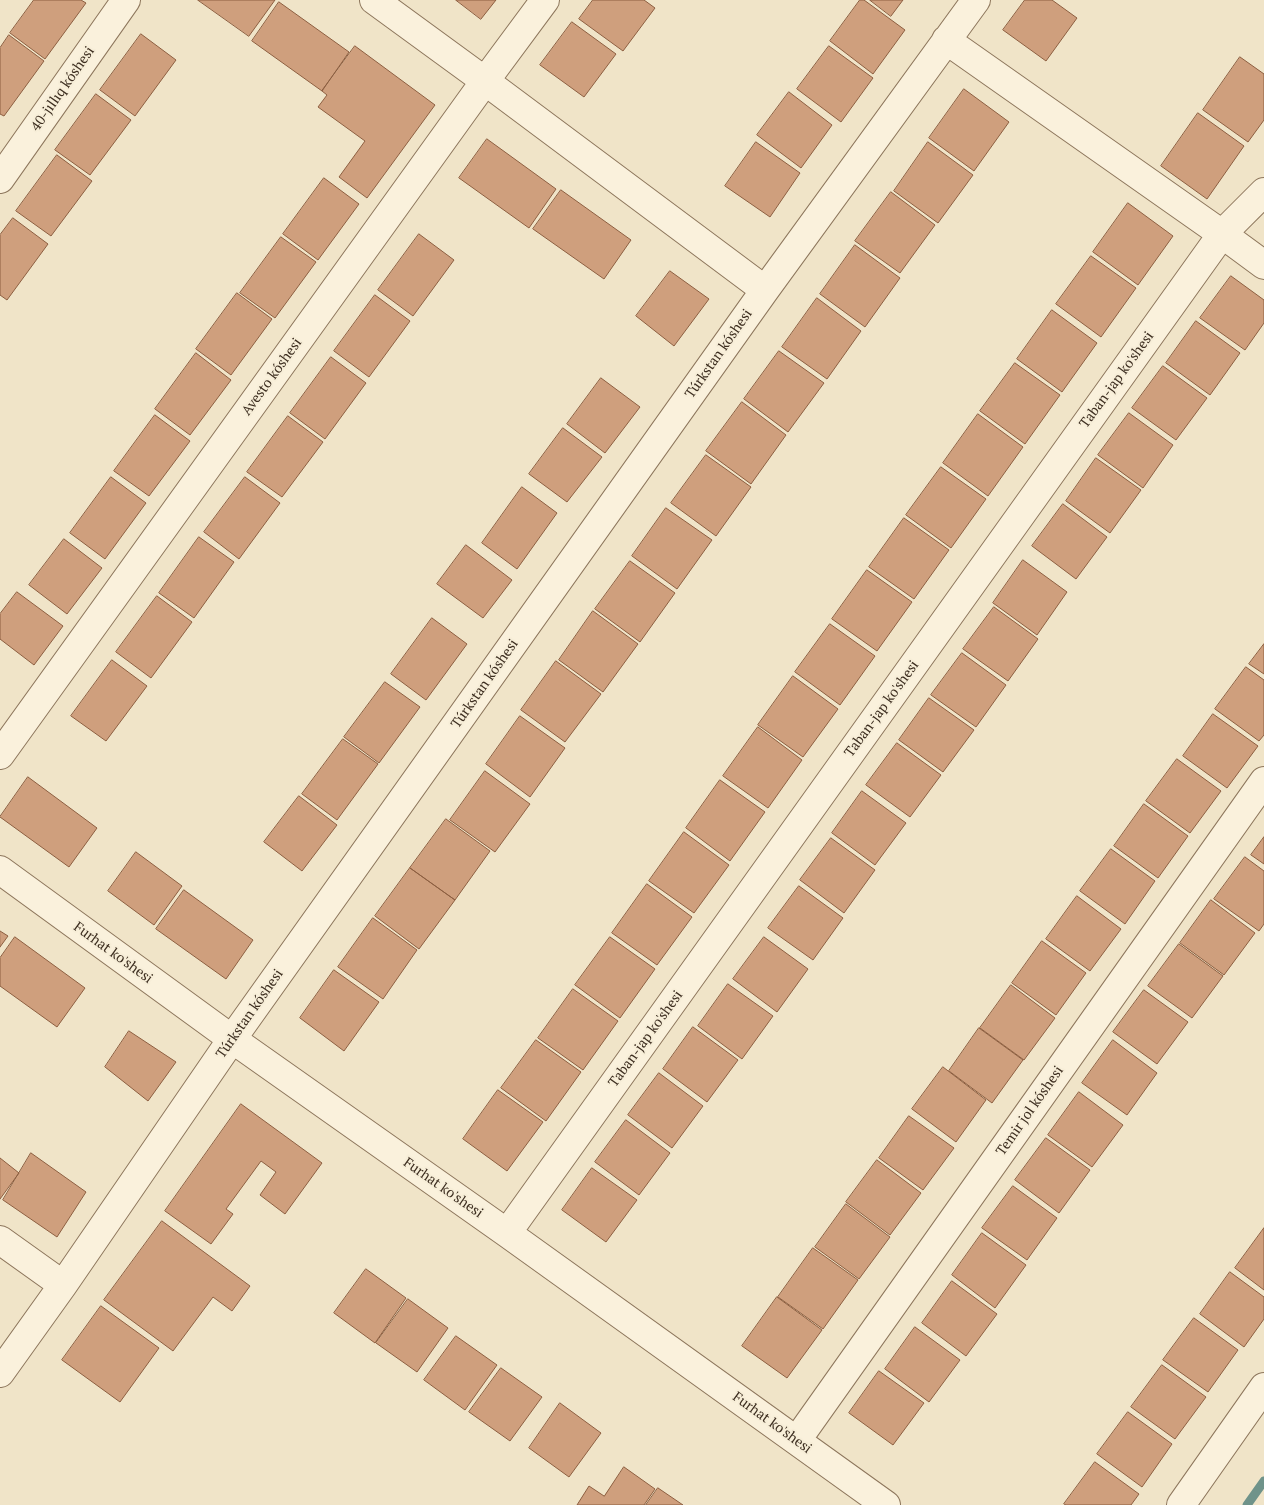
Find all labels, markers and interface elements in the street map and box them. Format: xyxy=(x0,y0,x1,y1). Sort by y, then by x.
street label: 40-jıllıq kóshesi xyxy=(28,44,98,134)
street label: Túrkstan kóshesi xyxy=(682,306,756,402)
street label: Taban-jap ko'shesi xyxy=(1076,328,1158,432)
street label: Avesto kóshesi xyxy=(238,335,306,419)
street label: Túrkstan kóshesi xyxy=(448,636,522,732)
street label: Taban-jap ko'shesi xyxy=(841,657,923,761)
street label: Furhat ko'shesi xyxy=(70,919,156,987)
street label: Túrkstan kóshesi xyxy=(213,966,287,1062)
street label: Taban-jap ko'shesi xyxy=(605,987,687,1091)
street label: Temir jol kóshesi xyxy=(993,1063,1067,1159)
street label: Furhat ko'shesi xyxy=(400,1154,486,1222)
street label: Furhat ko'shesi xyxy=(729,1389,815,1457)

